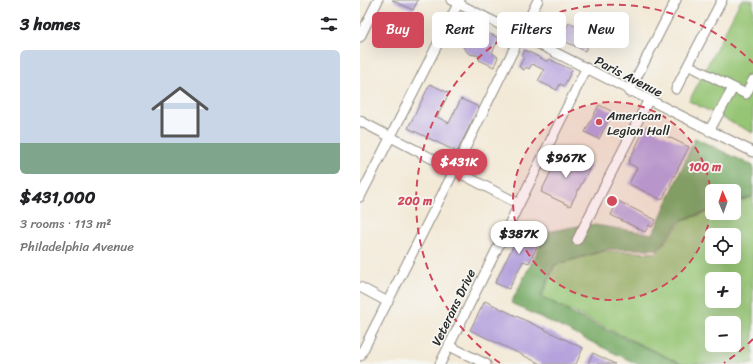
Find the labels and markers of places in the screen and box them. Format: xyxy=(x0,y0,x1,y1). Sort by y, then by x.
place label: American Legion Hall xyxy=(606,104,670,142)
marker: American Legion Hall xyxy=(594,117,604,127)
pin: $967K xyxy=(538,145,594,179)
pin: $431K xyxy=(431,149,487,183)
centre of rings xyxy=(605,194,619,208)
pin: $387K xyxy=(491,221,547,255)

